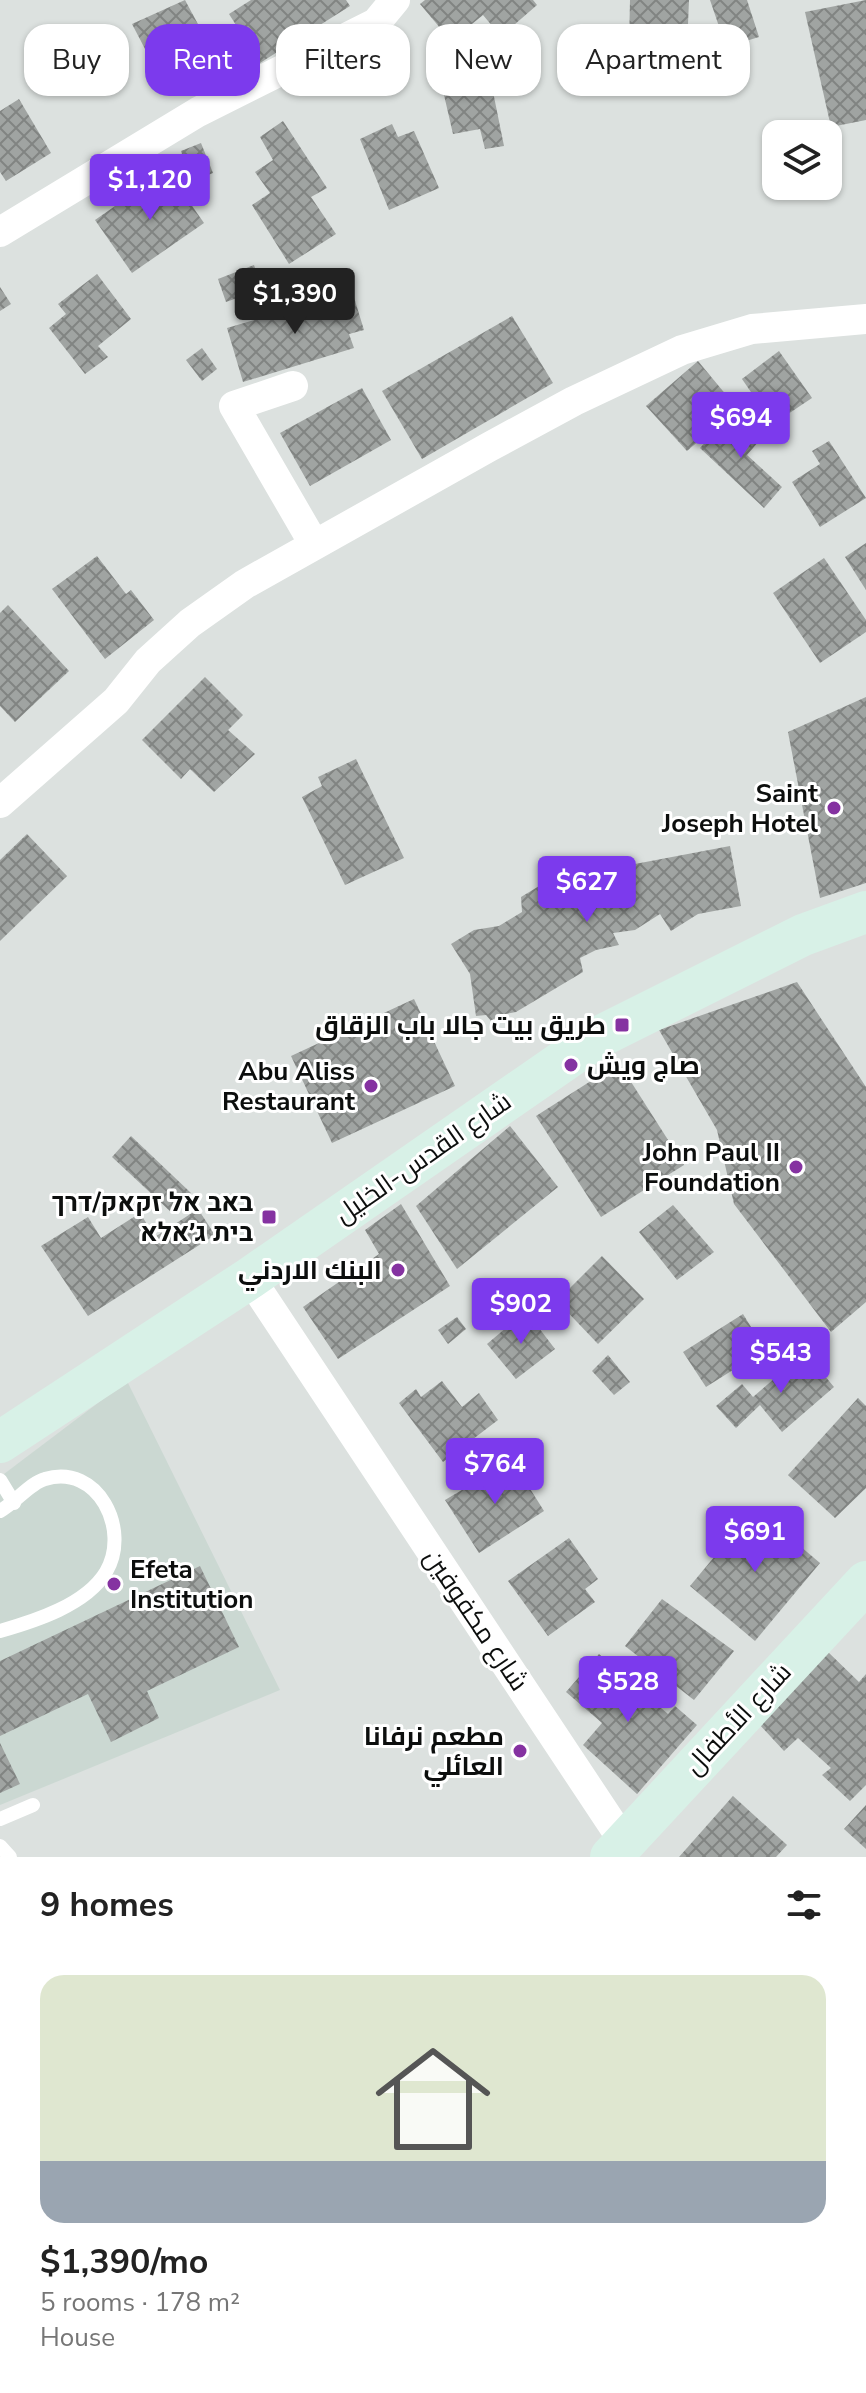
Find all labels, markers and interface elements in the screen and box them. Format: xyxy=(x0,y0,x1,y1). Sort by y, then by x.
chip: Buy xyxy=(24,24,129,96)
chip: Rent xyxy=(145,24,260,96)
chip: Filters xyxy=(276,24,410,96)
chip: New xyxy=(426,24,541,96)
chip: Apartment xyxy=(557,24,750,96)
map controls xyxy=(762,120,842,200)
button: layers xyxy=(762,120,842,200)
pin: $1,120 xyxy=(85,154,215,222)
text: $1,120 xyxy=(108,162,192,197)
pin: $1,390 xyxy=(230,268,360,336)
text: $1,390 xyxy=(253,276,337,311)
pin: $694 xyxy=(694,392,788,460)
text: $694 xyxy=(710,400,772,435)
place label: Saint Joseph Hotel xyxy=(661,776,819,841)
marker: Saint Joseph Hotel xyxy=(825,799,843,817)
pin: $627 xyxy=(540,856,634,924)
text: $627 xyxy=(556,864,618,899)
place label: طريق بيت جالا باب الزقاق xyxy=(315,1008,606,1043)
marker: طريق بيت جالا باب الزقاق xyxy=(613,1016,631,1034)
place label: صاج ويش xyxy=(587,1048,700,1083)
place label: Abu Aliss Restaurant xyxy=(222,1054,356,1119)
marker: صاج ويش xyxy=(562,1056,580,1074)
marker: Abu Aliss Restaurant xyxy=(362,1077,380,1095)
street label: شارع القدس-الخليل xyxy=(328,1084,518,1232)
place label: John Paul II Foundation xyxy=(642,1135,780,1200)
marker: John Paul II Foundation xyxy=(787,1158,805,1176)
place label: באב אל זקאק/דרך בית ג׳אלא xyxy=(51,1185,253,1250)
marker: באב אל זקאק/דרך בית ג׳אלא xyxy=(260,1208,278,1226)
place label: البنك الاردني xyxy=(238,1253,382,1291)
marker: البنك الاردني xyxy=(389,1261,407,1279)
pin: $902 xyxy=(474,1278,568,1346)
text: $902 xyxy=(490,1286,552,1321)
pin: $543 xyxy=(734,1327,828,1395)
text: $543 xyxy=(750,1335,812,1370)
pin: $764 xyxy=(448,1438,542,1506)
text: $764 xyxy=(464,1446,526,1481)
pin: $691 xyxy=(708,1506,802,1574)
text: $691 xyxy=(724,1514,786,1549)
street label: شارع مكفوفين xyxy=(416,1542,536,1698)
place label: Efeta Institution xyxy=(130,1552,254,1617)
marker: Efeta Institution xyxy=(105,1575,123,1593)
street label: شارع الأطفال xyxy=(677,1655,799,1783)
pin: $528 xyxy=(581,1656,675,1724)
text: $528 xyxy=(597,1664,659,1699)
place label: مطعم نرفانا العائلي xyxy=(364,1719,504,1787)
marker: مطعم نرفانا العائلي xyxy=(511,1742,529,1760)
text: 9 homes xyxy=(40,1882,174,1928)
icon: filters xyxy=(782,1883,826,1927)
icon: home xyxy=(361,2027,505,2171)
text: $1,390/mo xyxy=(40,2239,208,2285)
text: 5 rooms · 178 m² xyxy=(40,2285,240,2320)
text: House xyxy=(40,2320,115,2355)

